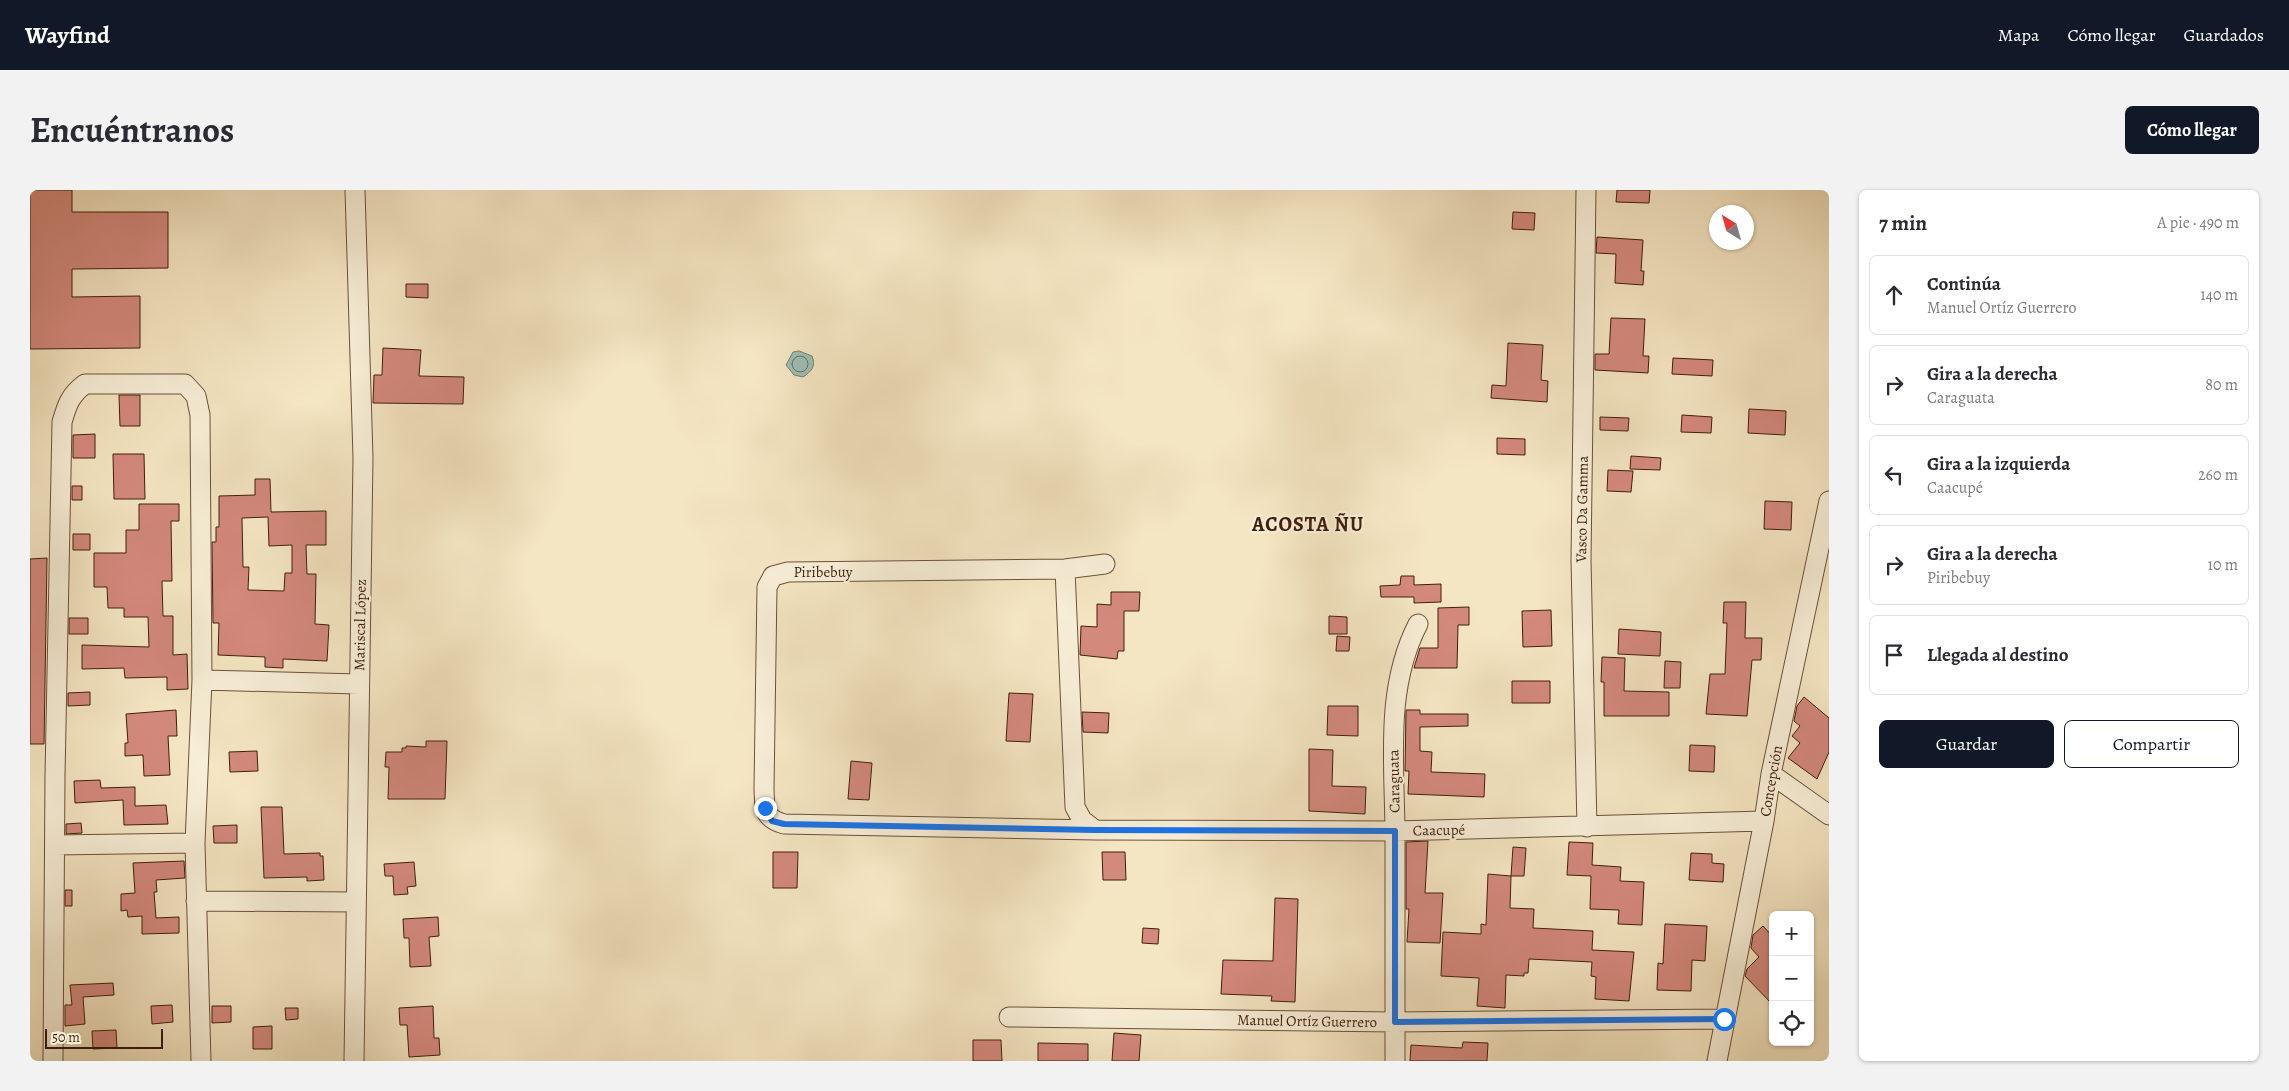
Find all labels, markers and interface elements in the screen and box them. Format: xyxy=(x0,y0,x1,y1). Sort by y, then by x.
text: Wayfind xyxy=(25,19,110,51)
text: Mapa xyxy=(1998,23,2039,47)
text: Cómo llegar xyxy=(2067,23,2156,47)
text: Guardados xyxy=(2184,23,2264,47)
text: Encuéntranos xyxy=(30,106,234,154)
button: Cómo llegar xyxy=(2125,106,2259,154)
north arrow xyxy=(1709,205,1754,250)
text: 7 min xyxy=(1879,209,1927,237)
text: A pie · 490 m xyxy=(2157,212,2239,234)
text: Continúa xyxy=(1927,271,2001,297)
icon: ahead xyxy=(1880,281,1908,309)
text: 140 m xyxy=(2200,284,2238,306)
text: Manuel Ortíz Guerrero xyxy=(1927,297,2076,319)
text: Gira a la derecha xyxy=(1927,361,2058,387)
icon: right xyxy=(1880,371,1908,399)
text: 80 m xyxy=(2205,374,2238,396)
text: Caraguata xyxy=(1927,387,1995,409)
text: Gira a la izquierda xyxy=(1927,451,2070,477)
street label: Vasco Da Gamma xyxy=(1571,455,1593,564)
icon: left xyxy=(1880,461,1908,489)
text: 260 m xyxy=(2198,464,2238,486)
text: Caacupé xyxy=(1927,477,1983,499)
district label: ACOSTA ÑU xyxy=(1251,511,1364,538)
text: Gira a la derecha xyxy=(1927,541,2058,567)
icon: right xyxy=(1880,551,1908,579)
text: 10 m xyxy=(2208,554,2238,576)
street label: Piribebuy xyxy=(793,562,853,582)
text: Piribebuy xyxy=(1927,567,1990,589)
street label: Mariscal López xyxy=(349,579,371,671)
icon: arrive xyxy=(1880,641,1908,669)
text: Llegada al destino xyxy=(1927,642,2069,668)
button: Guardar xyxy=(1879,720,2054,768)
button: Compartir xyxy=(2064,720,2239,768)
street label: Concepción xyxy=(1755,744,1787,818)
street label: Caraguata xyxy=(1383,749,1405,813)
route end xyxy=(754,797,777,820)
street label: Caacupé xyxy=(1413,820,1466,840)
map controls xyxy=(1769,911,1814,1046)
button: + xyxy=(1769,911,1814,956)
button: − xyxy=(1769,956,1814,1001)
button: locate xyxy=(1769,1001,1814,1046)
route start xyxy=(1713,1008,1736,1031)
street label: Manuel Ortíz Guerrero xyxy=(1237,1010,1377,1032)
scale bar xyxy=(45,1026,162,1049)
text: 50 m xyxy=(52,1028,80,1047)

